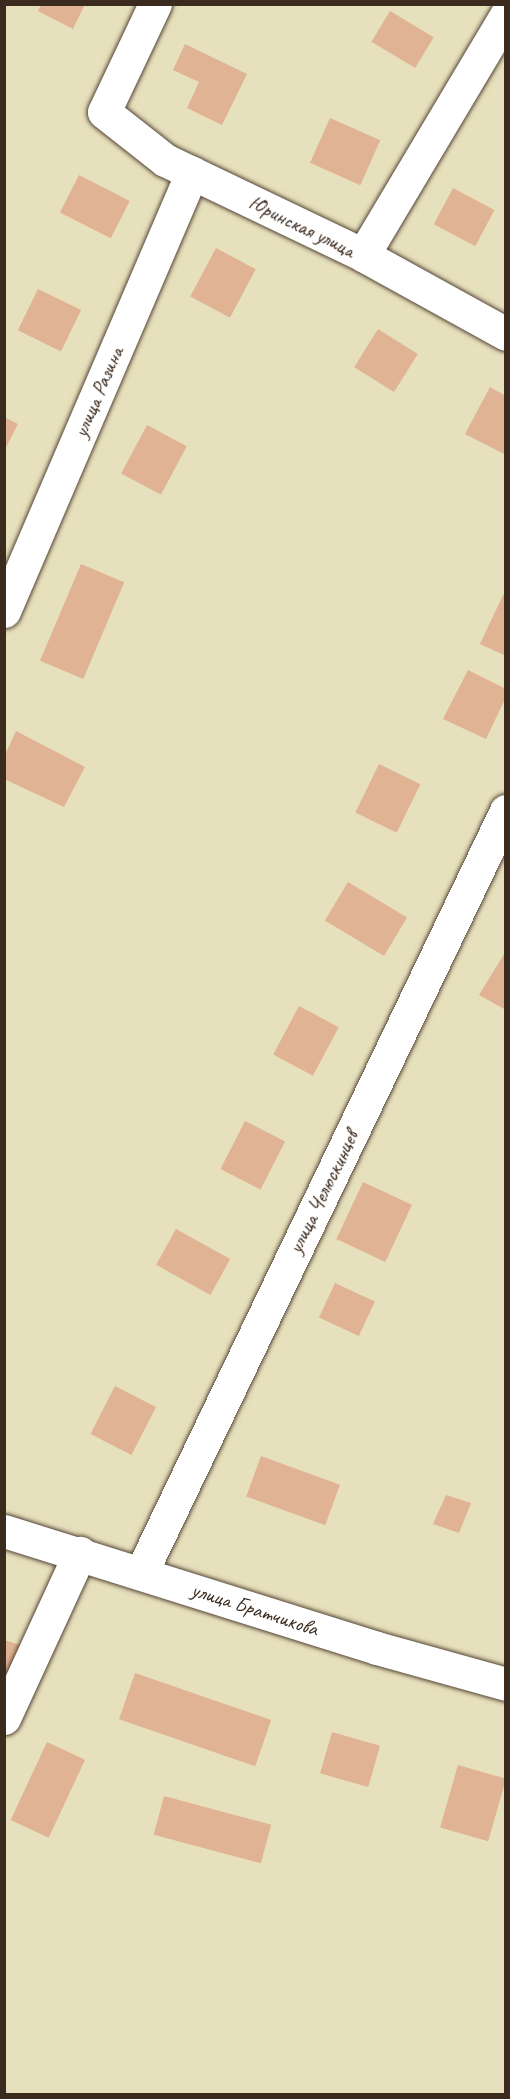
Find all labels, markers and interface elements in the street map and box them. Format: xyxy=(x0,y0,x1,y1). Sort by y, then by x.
street label: Юринская улица xyxy=(245,189,359,263)
street label: улица Разина xyxy=(68,343,128,441)
street label: улица Челюскинцев xyxy=(282,1127,364,1257)
street label: улица Братчикова xyxy=(188,1577,322,1641)

